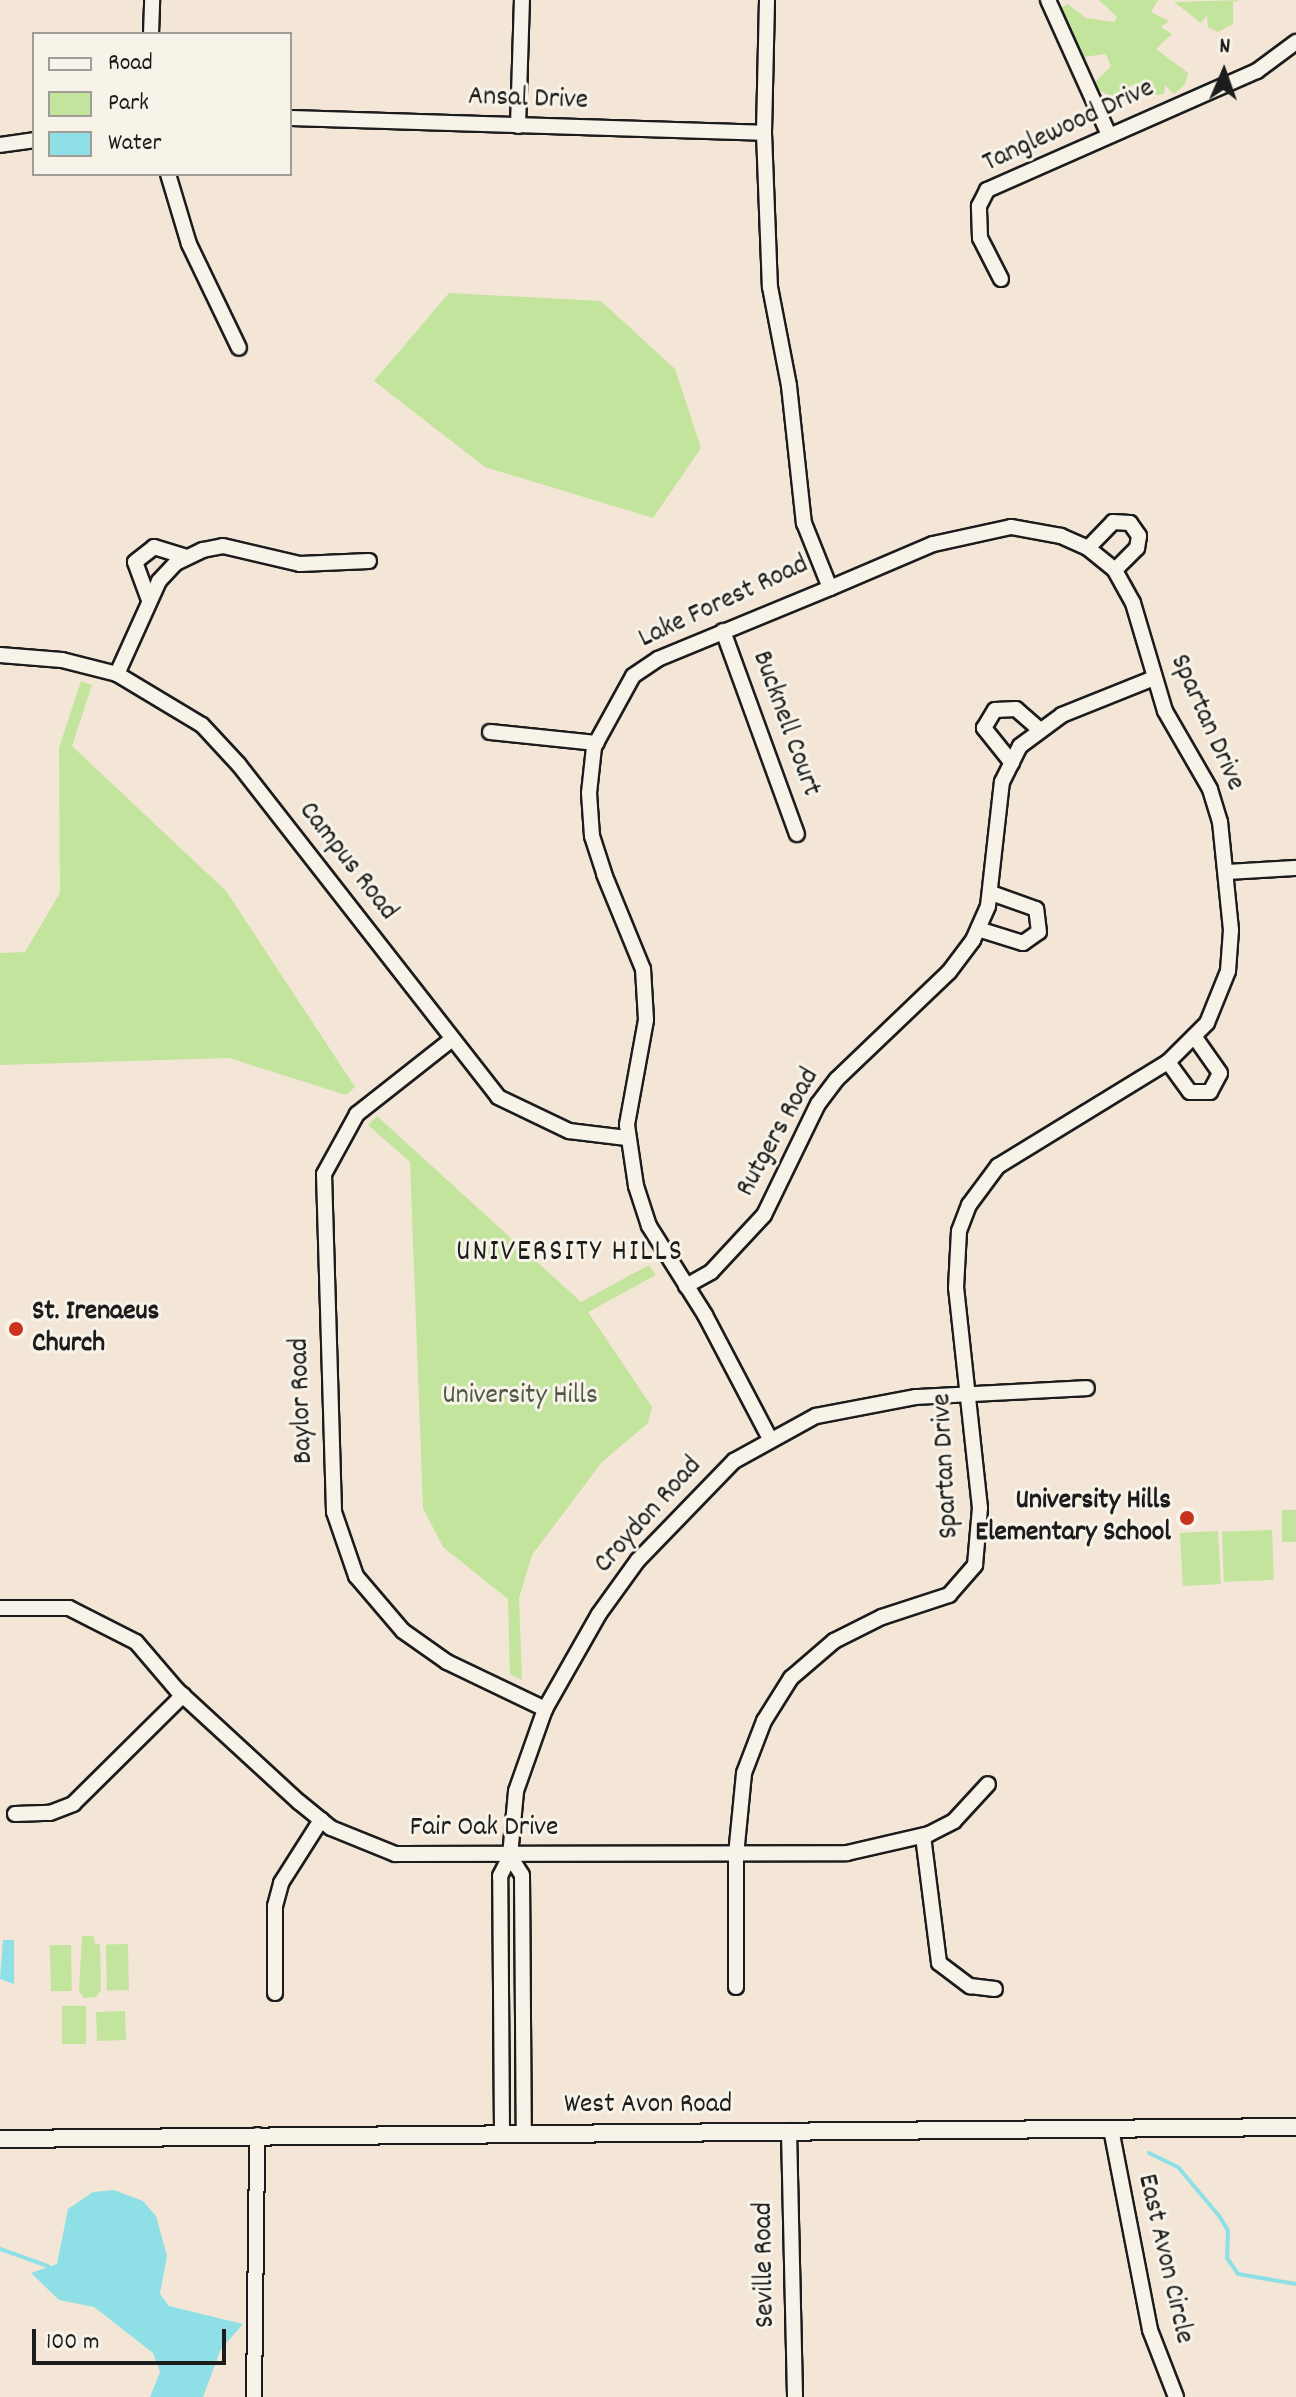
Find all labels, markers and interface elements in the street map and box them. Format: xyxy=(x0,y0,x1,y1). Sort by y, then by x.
legend xyxy=(32,32,292,176)
north arrow xyxy=(1184,32,1264,112)
text: N xyxy=(1219,32,1231,63)
text: Road xyxy=(108,47,153,81)
street label: Tanglewood Drive xyxy=(978,73,1160,181)
street label: Ansal Drive xyxy=(467,81,589,119)
text: Park xyxy=(108,87,149,121)
text: Water xyxy=(108,127,161,161)
street label: Lake Forest Road xyxy=(634,549,814,657)
street label: Bucknell Court xyxy=(743,647,827,801)
street label: Spartan Drive xyxy=(1161,650,1251,796)
street label: Campus Road xyxy=(290,796,404,928)
street label: Rutgers Road xyxy=(730,1063,828,1203)
district label: UNIVERSITY HILLS xyxy=(456,1236,684,1272)
place label: St. Irenaeus Church xyxy=(32,1296,159,1362)
marker: St. Irenaeus Church xyxy=(7,1320,25,1338)
street label: Baylor Road xyxy=(284,1337,322,1465)
park label: University Hills xyxy=(442,1380,598,1414)
street label: Spartan Drive xyxy=(926,1392,968,1540)
street label: Croydon Road xyxy=(588,1451,710,1581)
place label: University Hills Elementary School xyxy=(975,1485,1171,1551)
marker: University Hills Elementary School xyxy=(1178,1509,1196,1527)
street label: Fair Oak Drive xyxy=(410,1812,558,1846)
street label: West Avon Road xyxy=(564,2089,732,2123)
street label: East Avon Circle xyxy=(1128,2171,1200,2347)
street label: Seville Road xyxy=(748,2202,784,2328)
scale bar xyxy=(36,2313,230,2363)
text: 100 m xyxy=(46,2326,99,2360)

